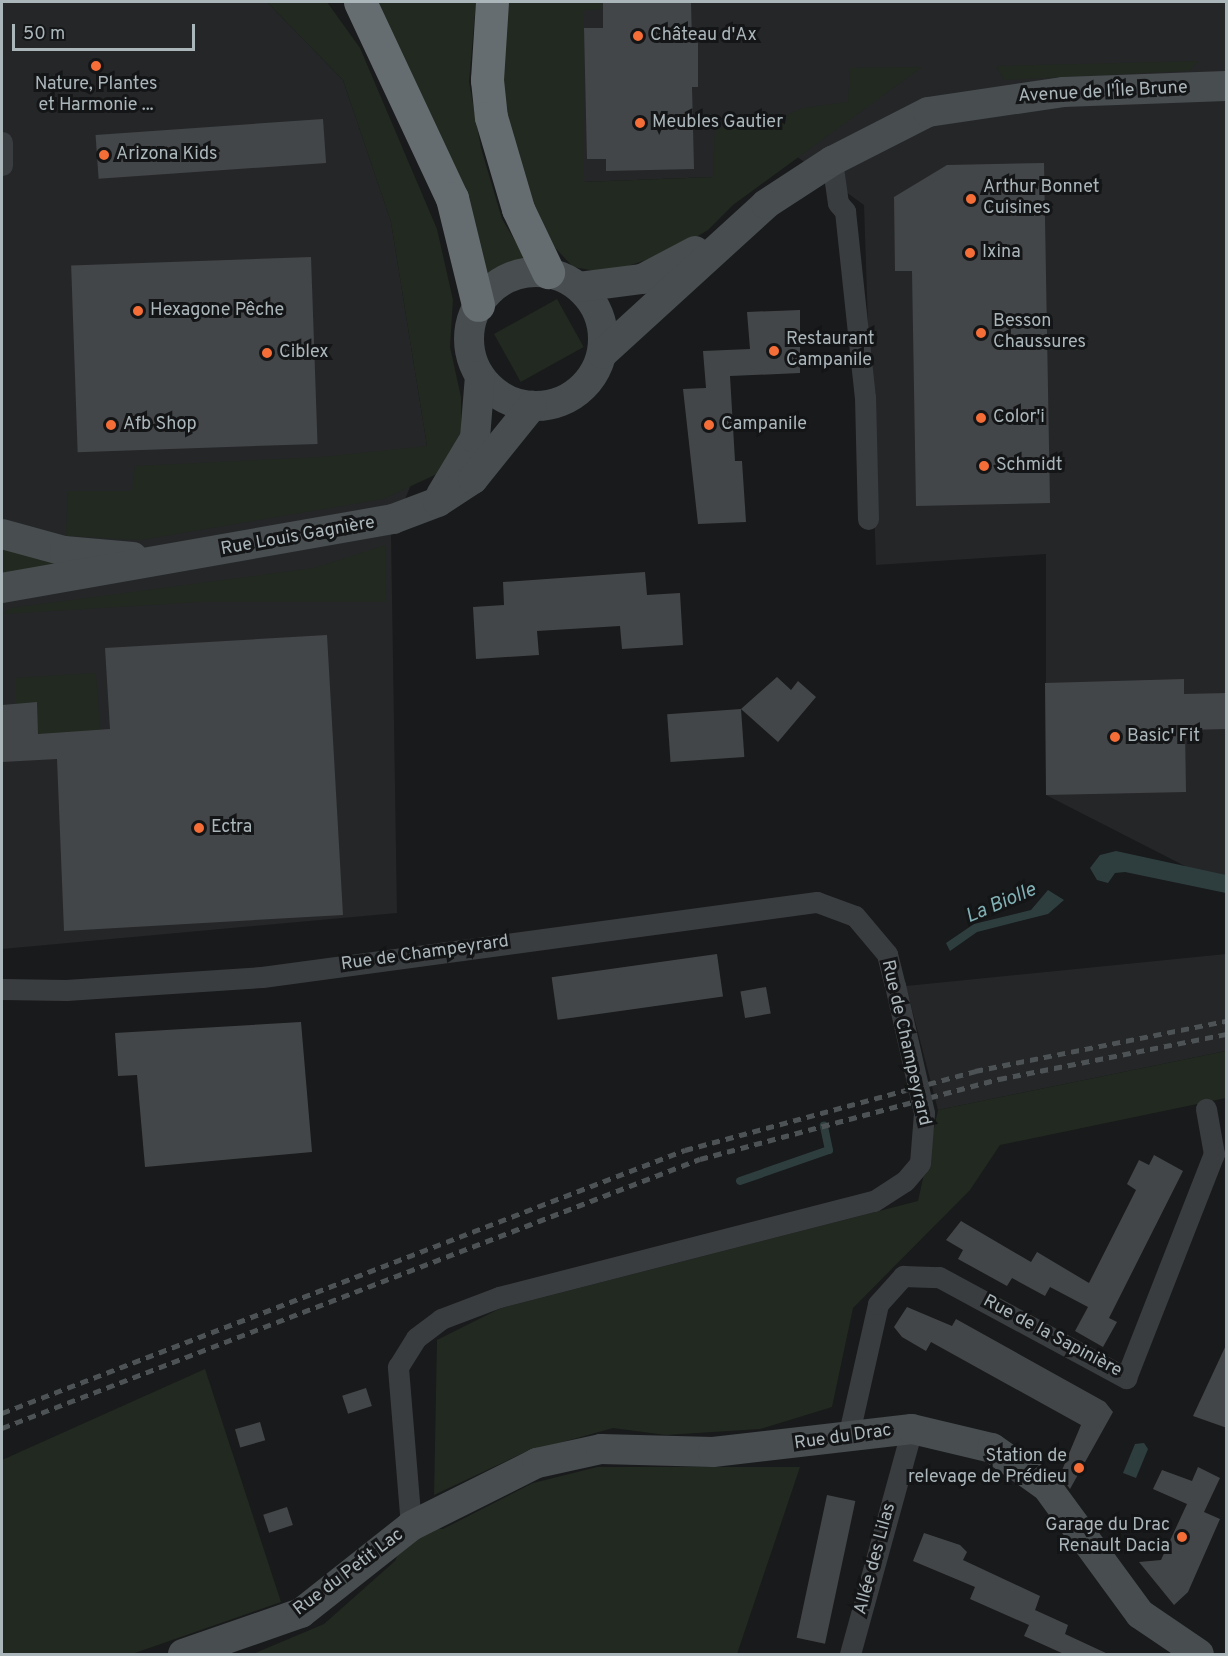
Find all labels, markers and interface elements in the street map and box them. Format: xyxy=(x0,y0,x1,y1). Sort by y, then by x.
scale bar xyxy=(15,12,198,50)
text: 50 m xyxy=(23,23,65,46)
place label: Château d'Ax xyxy=(650,25,757,47)
marker: Château d'Ax xyxy=(631,29,645,43)
marker: Nature, Plantes et Harmonie ... xyxy=(89,59,103,73)
place label: Nature, Plantes et Harmonie ... xyxy=(35,75,157,118)
street label: Avenue de l'Île Brune xyxy=(1018,78,1188,108)
place label: Meubles Gautier xyxy=(652,112,783,134)
marker: Meubles Gautier xyxy=(633,116,647,130)
place label: Arizona Kids xyxy=(116,144,218,166)
marker: Arizona Kids xyxy=(97,148,111,162)
place label: Arthur Bonnet Cuisines xyxy=(983,178,1100,220)
marker: Arthur Bonnet Cuisines xyxy=(964,192,978,206)
place label: Ixina xyxy=(982,242,1021,264)
marker: Ixina xyxy=(963,246,977,260)
place label: Hexagone Pêche xyxy=(150,300,284,322)
marker: Hexagone Pêche xyxy=(131,304,145,318)
place label: Besson Chaussures xyxy=(993,312,1086,354)
marker: Besson Chaussures xyxy=(974,326,988,340)
place label: Restaurant Campanile xyxy=(786,330,875,372)
place label: Ciblex xyxy=(279,342,328,364)
marker: Restaurant Campanile xyxy=(767,344,781,358)
marker: Ciblex xyxy=(260,346,274,360)
place label: Color'i xyxy=(993,407,1045,429)
marker: Color'i xyxy=(974,411,988,425)
place label: Afb Shop xyxy=(123,414,197,436)
place label: Campanile xyxy=(721,414,807,436)
marker: Afb Shop xyxy=(104,418,118,432)
marker: Campanile xyxy=(702,418,716,432)
place label: Schmidt xyxy=(996,455,1063,477)
marker: Schmidt xyxy=(977,459,991,473)
street label: Rue Louis Gagnière xyxy=(219,513,377,561)
place label: Basic' Fit xyxy=(1127,726,1200,748)
marker: Basic' Fit xyxy=(1108,730,1122,744)
place label: Ectra xyxy=(211,817,252,839)
marker: Ectra xyxy=(192,821,206,835)
water label: La Biolle xyxy=(962,878,1040,930)
street label: Rue de Champeyrard xyxy=(340,932,510,976)
street label: Rue de Champeyrard xyxy=(875,958,935,1128)
street label: Rue de la Sapinière xyxy=(979,1291,1125,1383)
street label: Rue du Drac xyxy=(793,1420,893,1456)
place label: Station de relevage de Prédieu xyxy=(908,1447,1067,1490)
marker: Station de relevage de Prédieu xyxy=(1072,1461,1086,1475)
street label: Allée des Lilas xyxy=(851,1501,901,1617)
place label: Garage du Drac Renault Dacia xyxy=(1045,1516,1170,1558)
street label: Rue du Petit Lac xyxy=(290,1525,408,1621)
marker: Garage du Drac Renault Dacia xyxy=(1175,1530,1189,1544)

